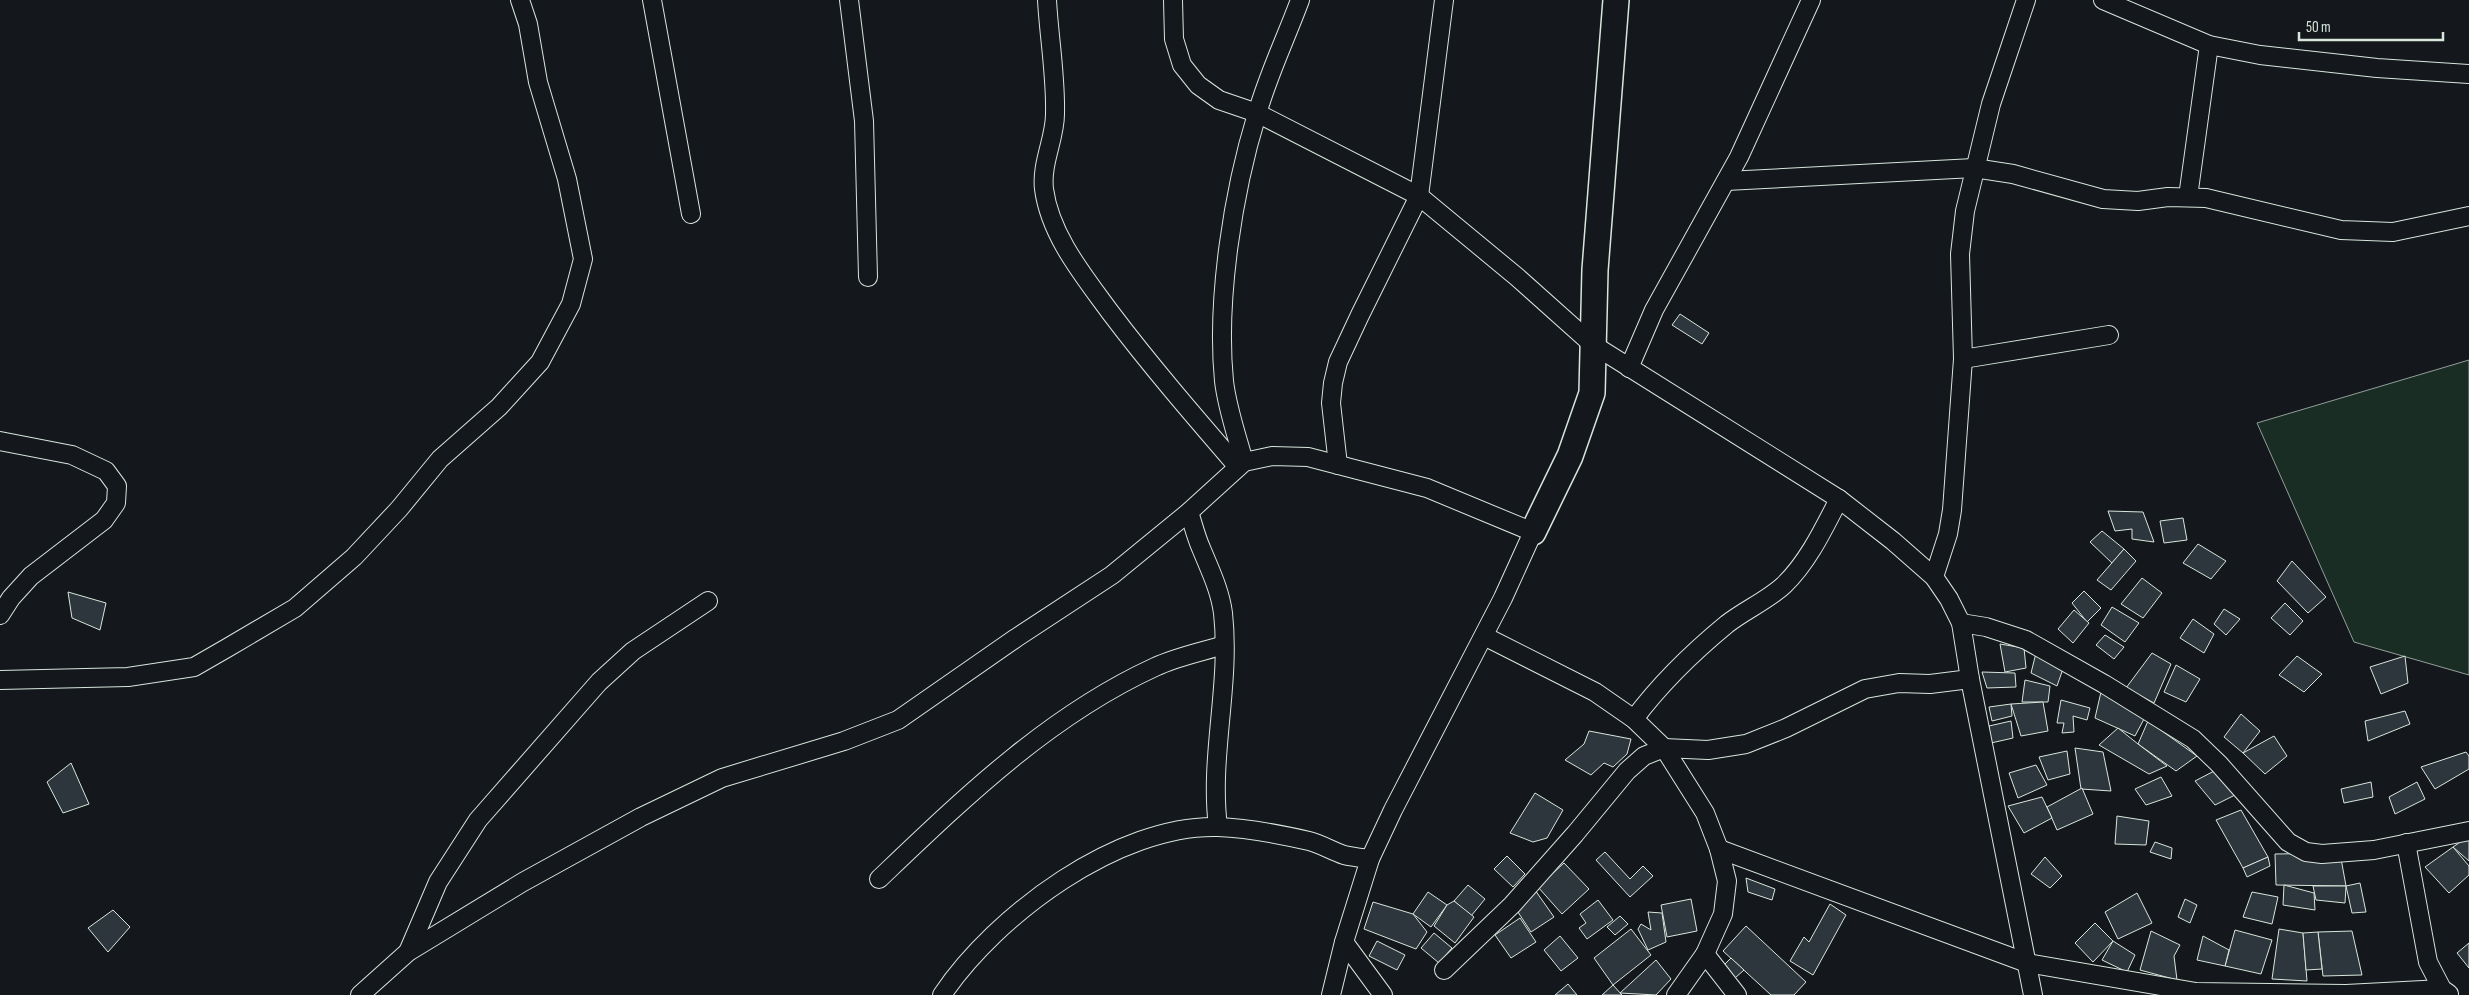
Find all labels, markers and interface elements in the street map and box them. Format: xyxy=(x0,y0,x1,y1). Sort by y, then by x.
scale bar xyxy=(2299,10,2443,42)
text: 50 m xyxy=(2306,18,2331,37)

